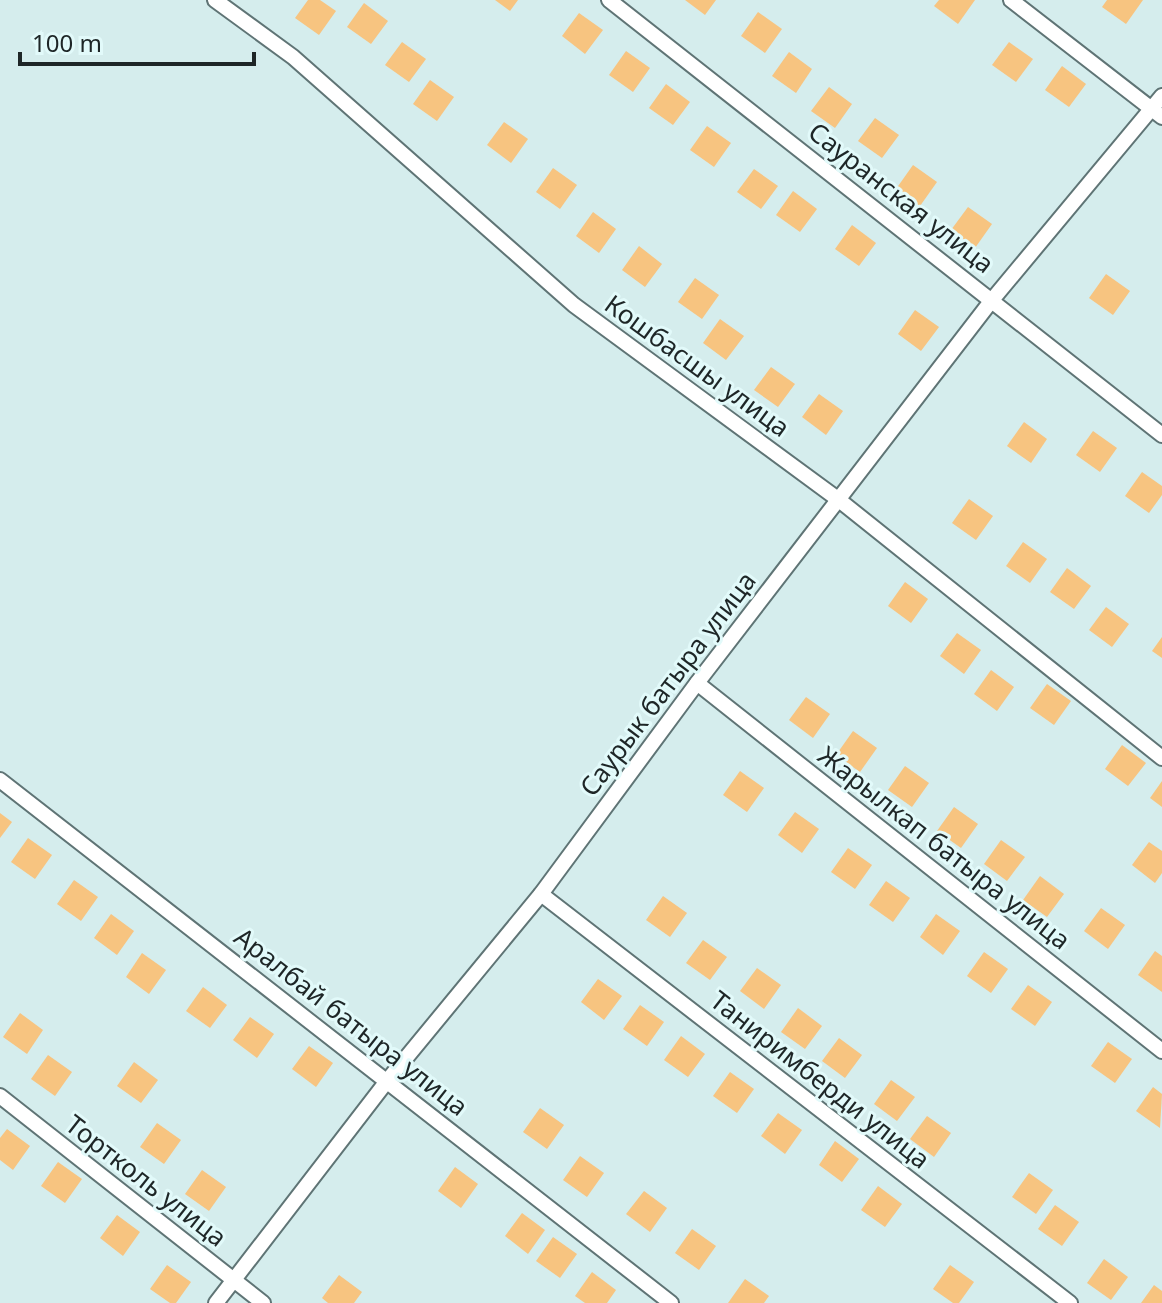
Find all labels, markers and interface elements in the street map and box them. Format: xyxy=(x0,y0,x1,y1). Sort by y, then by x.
scale bar xyxy=(20,16,254,66)
text: 100 m xyxy=(32,26,102,59)
street label: Сауранская улица xyxy=(801,113,1002,281)
street label: Кошбасшы улица xyxy=(598,286,797,445)
street label: Саурык батыра улица xyxy=(571,564,764,803)
street label: Жарылкап батыра улица xyxy=(811,737,1078,957)
street label: Аралбай батыра улица xyxy=(227,919,476,1124)
street label: Таниримберди улица xyxy=(703,982,938,1176)
street label: Тортколь улица xyxy=(59,1106,235,1254)

